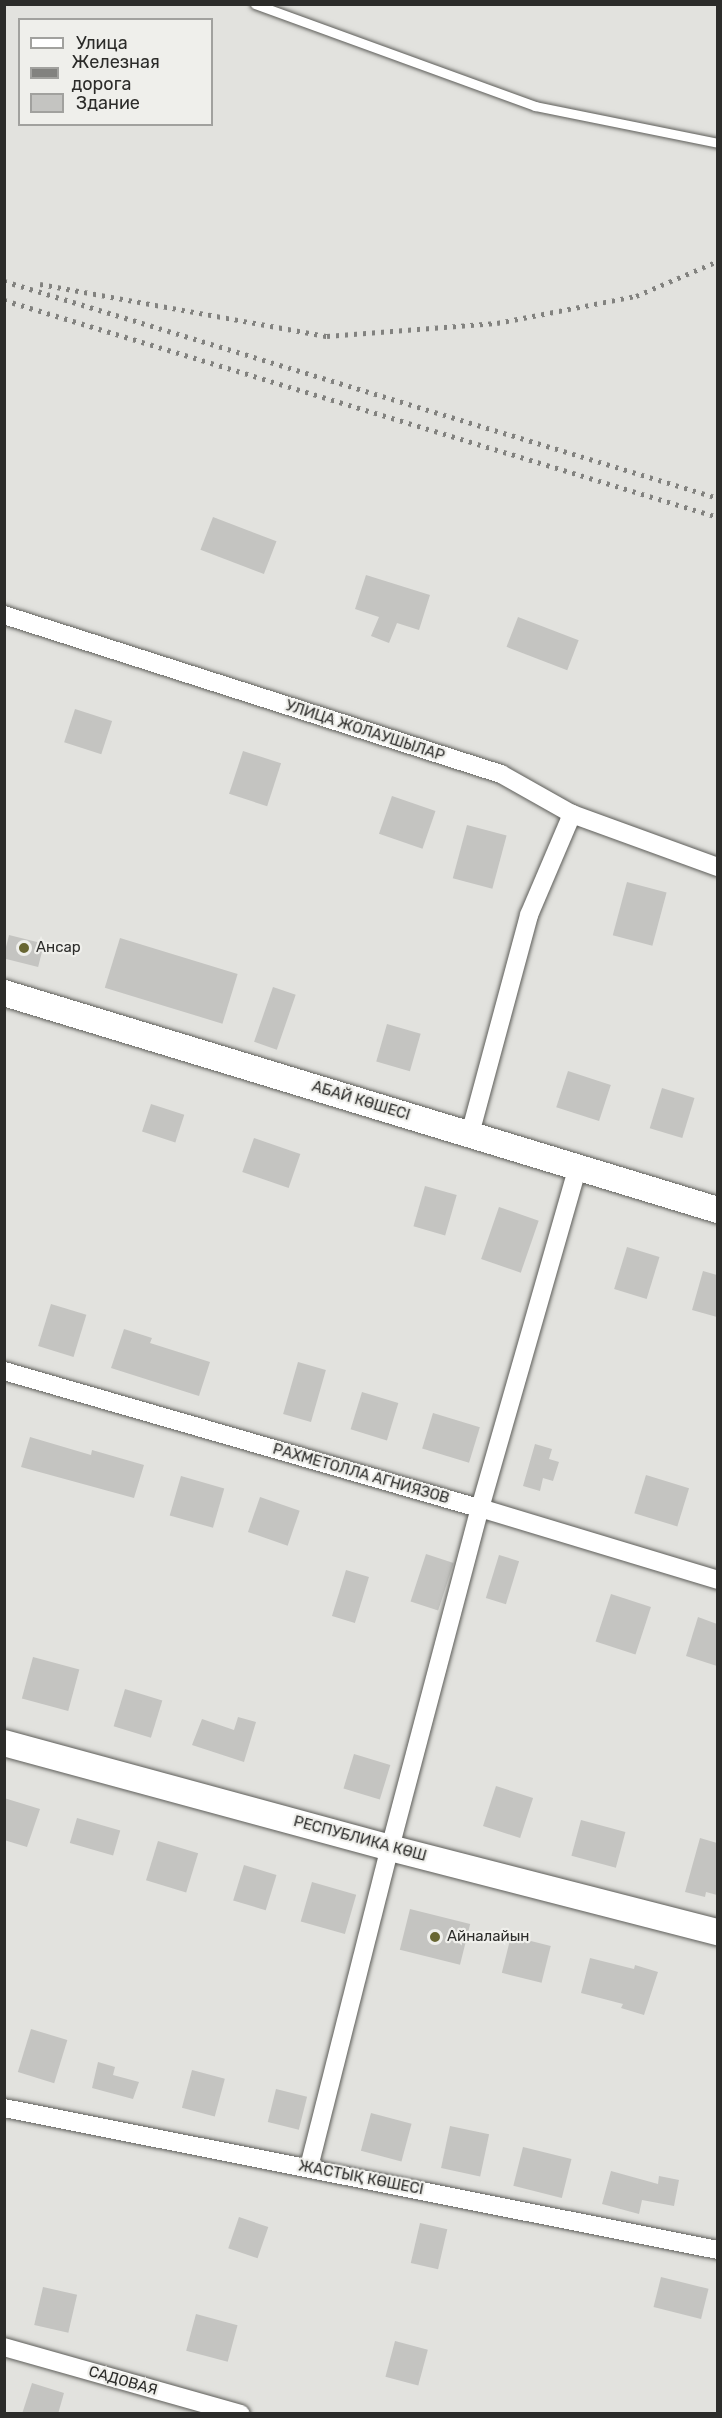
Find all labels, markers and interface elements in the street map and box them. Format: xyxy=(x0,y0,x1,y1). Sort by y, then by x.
legend xyxy=(18,18,213,126)
text: Улица xyxy=(76,32,128,54)
text: Железная дорога xyxy=(71,51,160,95)
text: Здание xyxy=(76,92,140,114)
street label: УЛИЦА ЖОЛАУШЫЛАР xyxy=(283,697,447,765)
place label: Ансар xyxy=(36,939,81,957)
marker: Ансар xyxy=(17,941,31,955)
street label: АБАЙ КӨШЕСІ xyxy=(310,1078,412,1124)
street label: РАХМЕТОЛЛА АГНИЯЗОВ xyxy=(271,1440,451,1508)
street label: РЕСПУБЛИКА КӨШ xyxy=(292,1813,428,1865)
place label: Айналайын xyxy=(447,1928,529,1946)
marker: Айналайын xyxy=(428,1930,442,1944)
street label: ЖАСТЫҚ КӨШЕСІ xyxy=(297,2157,425,2199)
street label: САДОВАЯ xyxy=(86,2363,160,2399)

